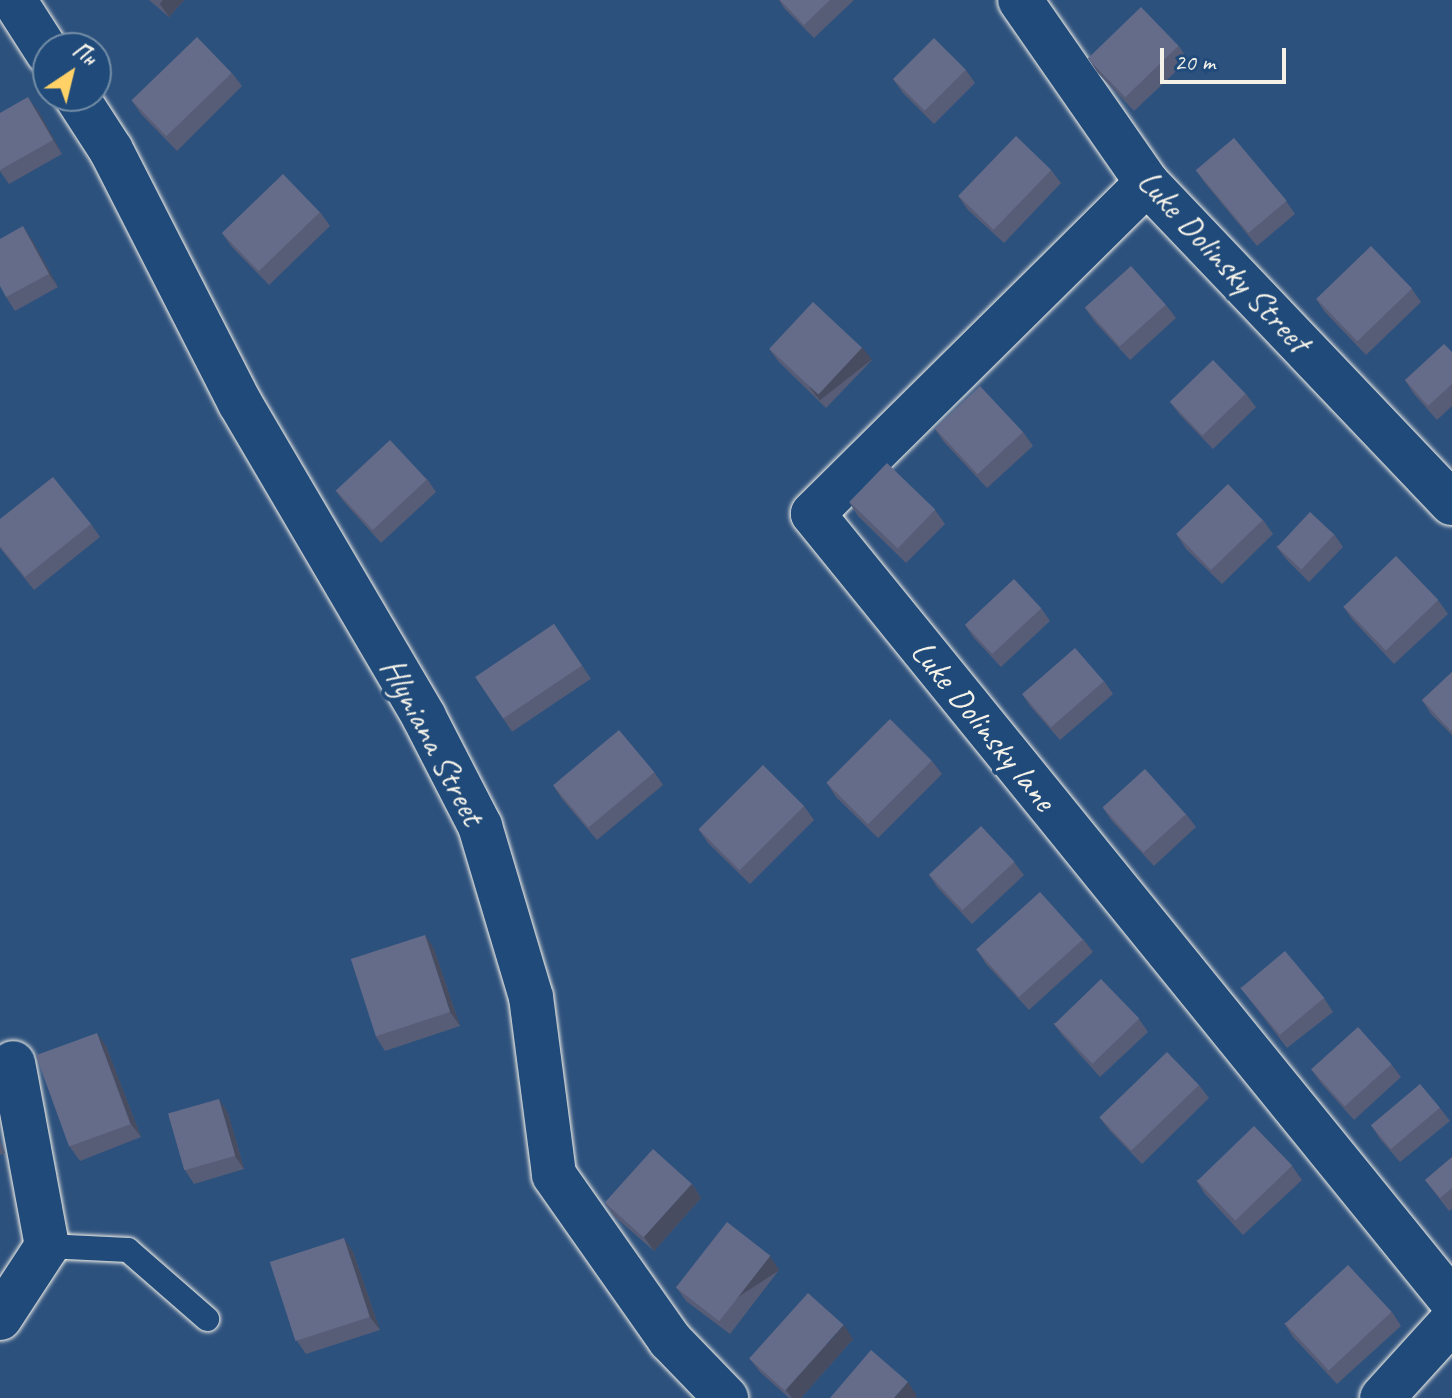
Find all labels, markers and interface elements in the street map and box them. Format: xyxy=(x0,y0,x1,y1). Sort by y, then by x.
north arrow xyxy=(32,32,112,112)
scale bar xyxy=(1164,32,1290,82)
text: Пн xyxy=(67,36,102,72)
text: 20 m xyxy=(1174,47,1215,77)
street label: Luke Dolinsky Street xyxy=(1129,161,1319,361)
street label: Luke Dolinsky lane xyxy=(903,631,1065,819)
street label: Hlyniana Street xyxy=(372,650,494,832)

